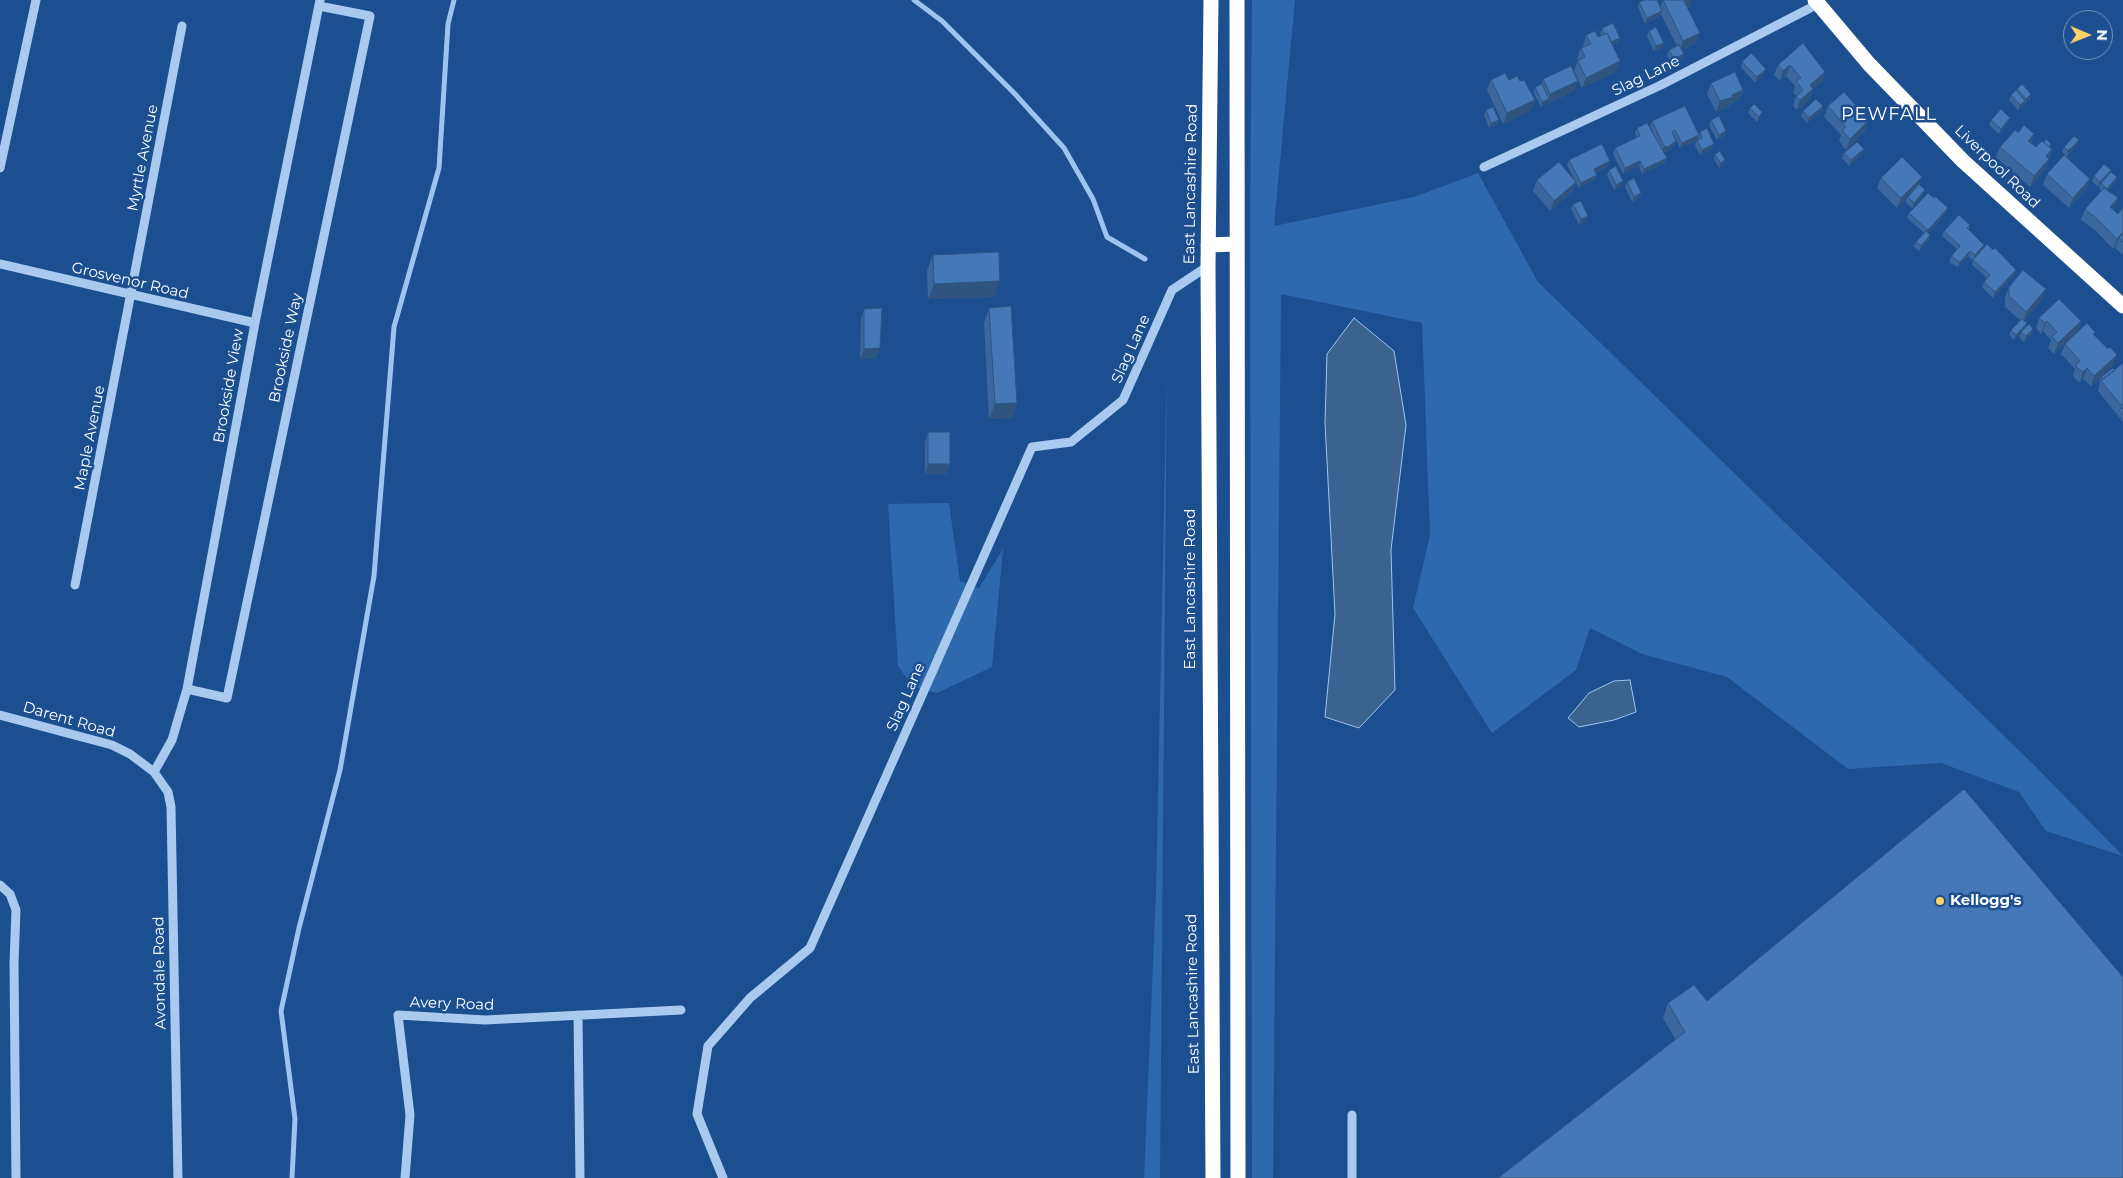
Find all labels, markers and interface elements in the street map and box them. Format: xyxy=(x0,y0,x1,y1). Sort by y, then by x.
north arrow xyxy=(2063,10,2113,60)
text: N xyxy=(2093,29,2111,41)
street label: Slag Lane xyxy=(1609,52,1683,100)
street label: Myrtle Avenue xyxy=(124,103,162,213)
street label: East Lancashire Road xyxy=(1181,103,1201,265)
district label: PEWFALL xyxy=(1840,104,1938,126)
street label: Liverpool Road xyxy=(1951,122,2043,212)
street label: Grosvenor Road xyxy=(70,259,190,303)
street label: Brookside Way xyxy=(266,291,306,405)
street label: Slag Lane xyxy=(1108,312,1154,386)
street label: Brookside View xyxy=(210,328,248,444)
street label: Maple Avenue xyxy=(71,384,109,492)
street label: East Lancashire Road xyxy=(1182,509,1200,669)
street label: Slag Lane xyxy=(883,660,929,734)
street label: Darent Road xyxy=(21,698,117,742)
place label: Kellogg's xyxy=(1950,892,2022,910)
marker: Kellogg's xyxy=(1934,895,1946,907)
street label: East Lancashire Road xyxy=(1183,913,1203,1075)
street label: Avondale Road xyxy=(150,916,170,1030)
street label: Avery Road xyxy=(409,994,495,1014)

